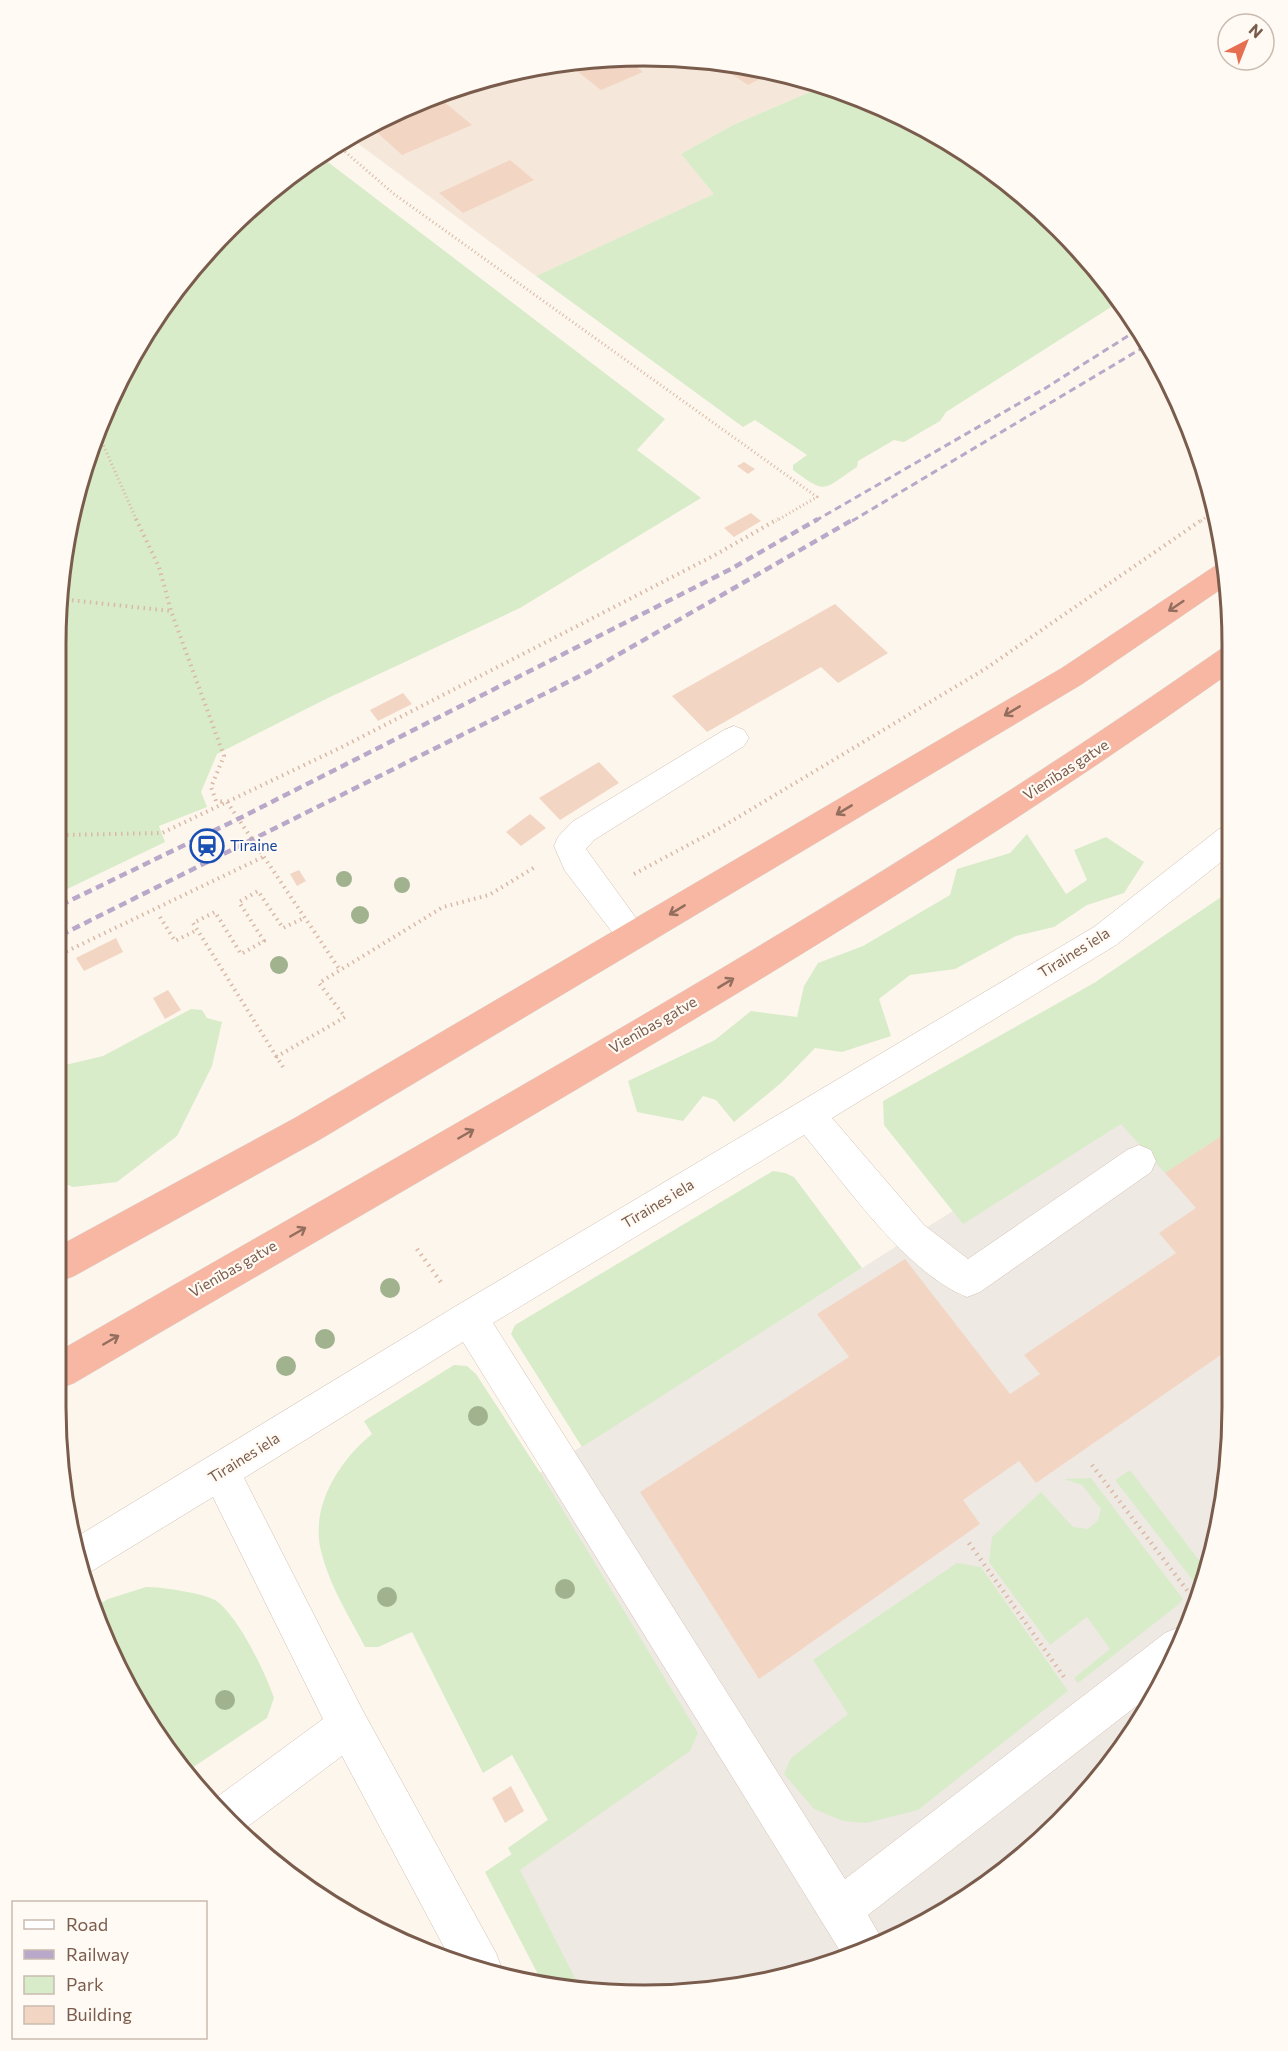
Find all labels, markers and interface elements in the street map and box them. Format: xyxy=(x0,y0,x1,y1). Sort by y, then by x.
north arrow xyxy=(1216,12,1276,72)
text: N xyxy=(1246,19,1267,42)
one-way arrow xyxy=(1168,600,1185,612)
one-way arrow xyxy=(1004,705,1021,717)
street label: Vienības gatve xyxy=(1019,735,1112,803)
one-way arrow xyxy=(836,805,853,817)
station icon: Tīraine xyxy=(189,828,225,864)
place label: Tīraine xyxy=(230,836,278,854)
one-way arrow xyxy=(669,904,686,916)
street label: Tīraines iela xyxy=(1035,923,1112,981)
one-way arrow xyxy=(717,976,734,988)
street label: Vienības gatve xyxy=(605,992,700,1057)
one-way arrow xyxy=(458,1127,475,1139)
street label: Tīraines iela xyxy=(618,1175,697,1232)
one-way arrow xyxy=(289,1225,306,1237)
street label: Vienības gatve xyxy=(185,1236,280,1301)
one-way arrow xyxy=(102,1334,119,1346)
street label: Tīraines iela xyxy=(205,1428,282,1486)
legend xyxy=(12,1901,207,2039)
text: Road xyxy=(66,1913,108,1935)
text: Railway xyxy=(66,1943,129,1965)
text: Park xyxy=(66,1973,104,1995)
text: Building xyxy=(66,2003,132,2025)

